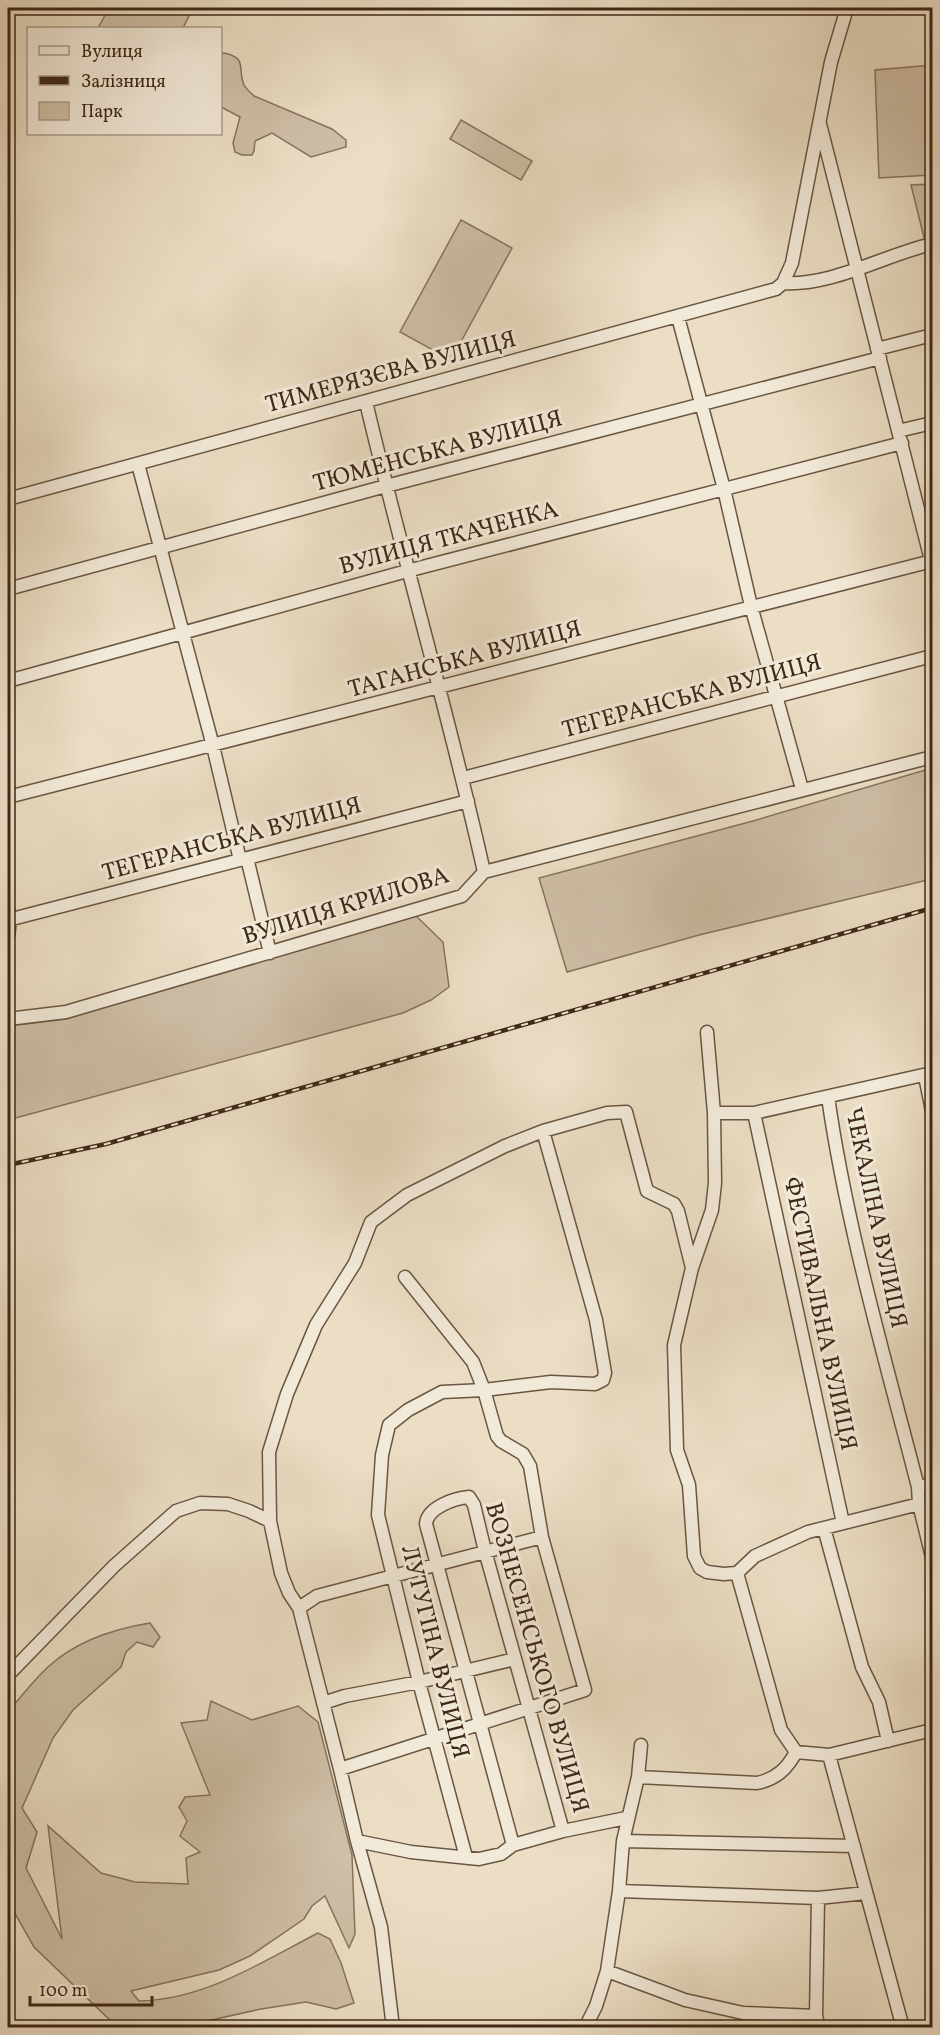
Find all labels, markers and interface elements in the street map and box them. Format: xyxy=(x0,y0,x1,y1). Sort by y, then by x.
legend xyxy=(27,27,222,135)
text: Вулиця xyxy=(81,40,143,65)
text: Залізниця xyxy=(81,70,166,95)
text: Парк xyxy=(81,100,123,125)
street label: ТИМЕРЯЗЄВА ВУЛИЦЯ xyxy=(262,323,520,423)
street label: ТЮМЕНСЬКА ВУЛИЦЯ xyxy=(309,402,567,502)
street label: ВУЛИЦЯ ТКАЧЕНКА xyxy=(336,493,563,585)
street label: ТАГАНСЬКА ВУЛИЦЯ xyxy=(344,612,586,708)
street label: ТЕГЕРАНСЬКА ВУЛИЦЯ xyxy=(559,646,825,748)
street label: ТЕГЕРАНСЬКА ВУЛИЦЯ xyxy=(99,789,365,891)
street label: ВУЛИЦЯ КРИЛОВА xyxy=(238,859,454,955)
street label: ЧЕКАЛІНА ВУЛИЦЯ xyxy=(835,1104,915,1332)
street label: ФЕСТИВАЛЬНА ВУЛИЦЯ xyxy=(773,1174,865,1454)
street label: ВОЗНЕСЕНСЬКОГО ВУЛИЦЯ xyxy=(475,1499,597,1817)
street label: ЛУТУГІНА ВУЛИЦЯ xyxy=(391,1542,477,1762)
scale bar xyxy=(30,1969,152,2007)
text: 100 m xyxy=(39,1979,88,2004)

